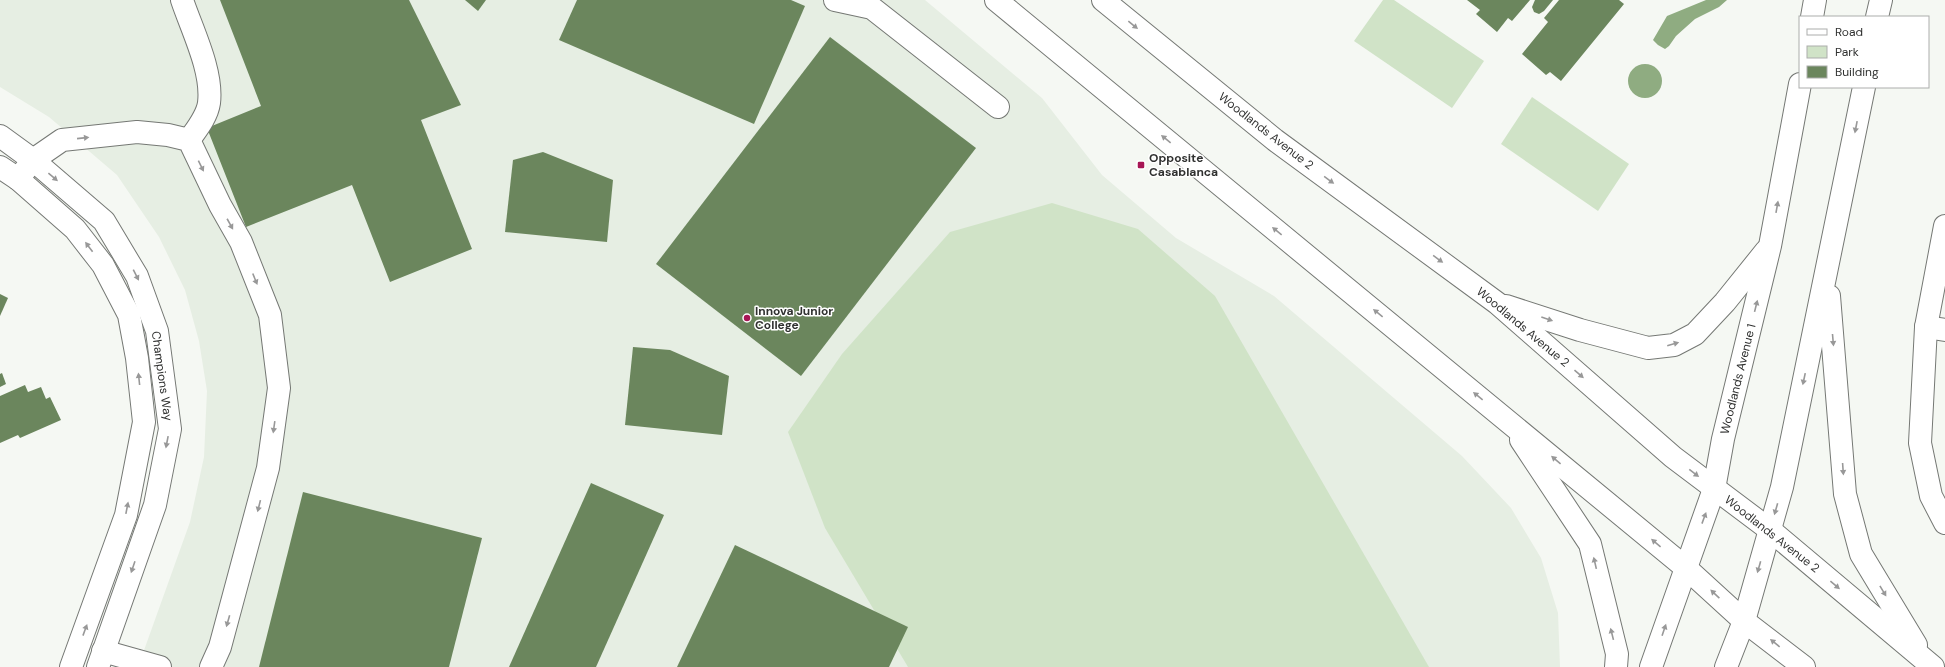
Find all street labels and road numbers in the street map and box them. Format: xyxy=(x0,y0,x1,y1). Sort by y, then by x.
street label: Woodlands Avenue 2 xyxy=(1215,89,1317,173)
street label: Woodlands Avenue 2 xyxy=(1473,283,1573,371)
street label: Woodlands Avenue 1 xyxy=(1717,322,1759,436)
street label: Champions Way xyxy=(148,330,176,422)
street label: Woodlands Avenue 2 xyxy=(1721,492,1823,576)

